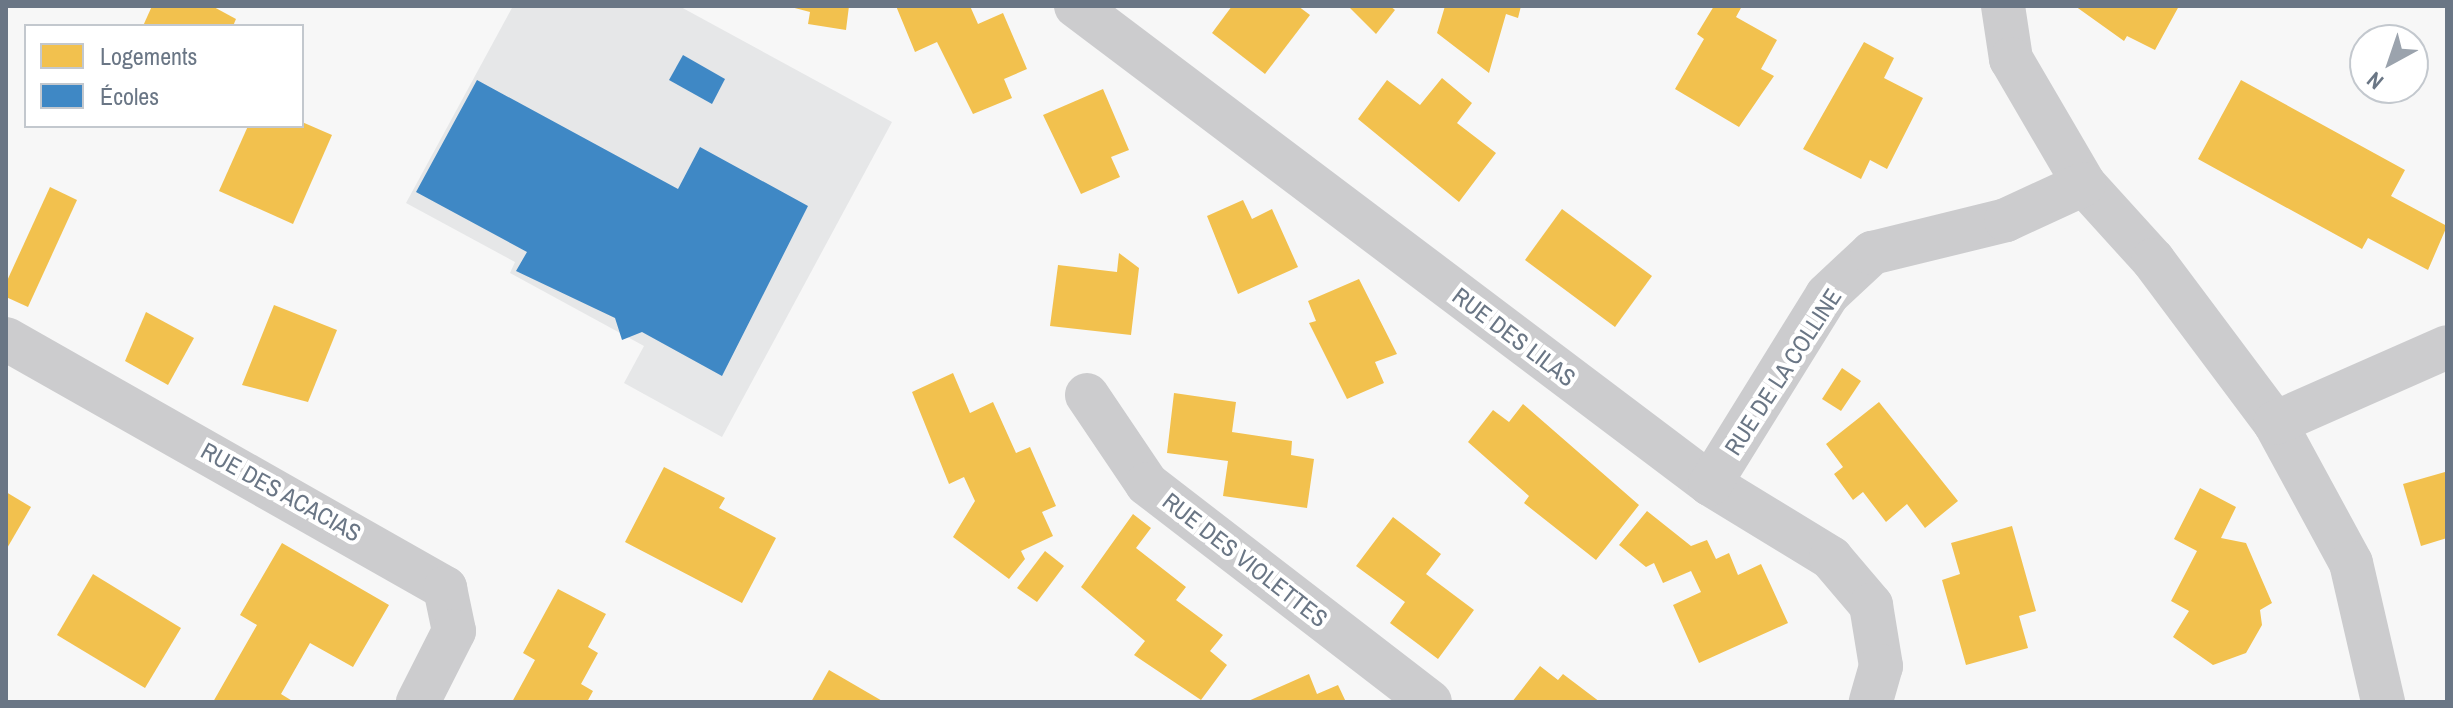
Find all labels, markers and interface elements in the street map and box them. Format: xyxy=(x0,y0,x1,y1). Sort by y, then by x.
legend xyxy=(24,24,304,128)
north arrow xyxy=(2349,24,2429,104)
text: Logements xyxy=(100,40,197,72)
text: N xyxy=(2360,65,2389,97)
text: Écoles xyxy=(100,80,159,112)
street label: RUE DES LILAS xyxy=(1447,281,1581,393)
street label: RUE DE LA COLLINE xyxy=(1718,283,1848,461)
street label: RUE DES ACACIAS xyxy=(196,436,366,548)
street label: RUE DES VIOLETTES xyxy=(1157,487,1333,633)

